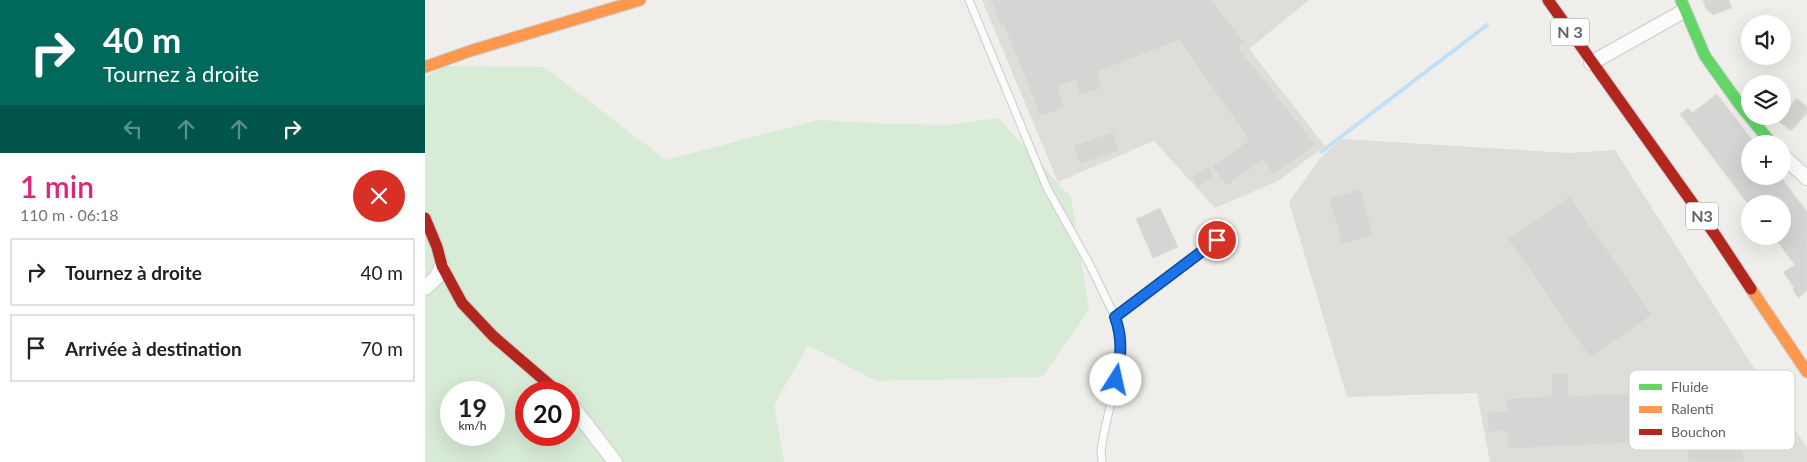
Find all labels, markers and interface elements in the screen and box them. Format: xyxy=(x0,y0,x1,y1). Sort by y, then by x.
map controls xyxy=(1741,15,1791,245)
button: sound xyxy=(1741,15,1791,65)
text: 40 m xyxy=(103,18,181,60)
road number: N 3 xyxy=(1551,18,1589,46)
icon: right xyxy=(20,20,85,85)
text: Tournez à droite xyxy=(103,60,259,87)
button: layers xyxy=(1741,75,1791,125)
icon: left xyxy=(119,115,147,143)
icon: ahead xyxy=(172,115,200,143)
icon: ahead xyxy=(225,115,253,143)
icon: right xyxy=(278,115,306,143)
button: + xyxy=(1741,135,1791,185)
text: 1 min xyxy=(20,168,94,204)
button: close xyxy=(353,170,405,222)
button: − xyxy=(1741,195,1791,245)
road number: N3 xyxy=(1686,202,1718,230)
text: 110 m · 06:18 xyxy=(20,205,119,224)
pin xyxy=(1196,219,1238,261)
icon: arrive xyxy=(1203,226,1231,254)
icon: right xyxy=(22,258,50,286)
text: Tournez à droite xyxy=(65,261,202,284)
text: 40 m xyxy=(360,261,403,284)
icon: arrive xyxy=(22,334,50,362)
text: Arrivée à destination xyxy=(65,337,242,360)
text: 70 m xyxy=(360,337,403,360)
position arrow xyxy=(1089,353,1141,405)
legend xyxy=(1629,370,1795,450)
text: Fluide xyxy=(1671,378,1709,395)
speed limit sign: 20 xyxy=(515,381,580,446)
text: 19 xyxy=(458,392,487,422)
text: Ralenti xyxy=(1671,400,1714,417)
text: km/h xyxy=(458,418,487,433)
text: Bouchon xyxy=(1671,423,1726,440)

